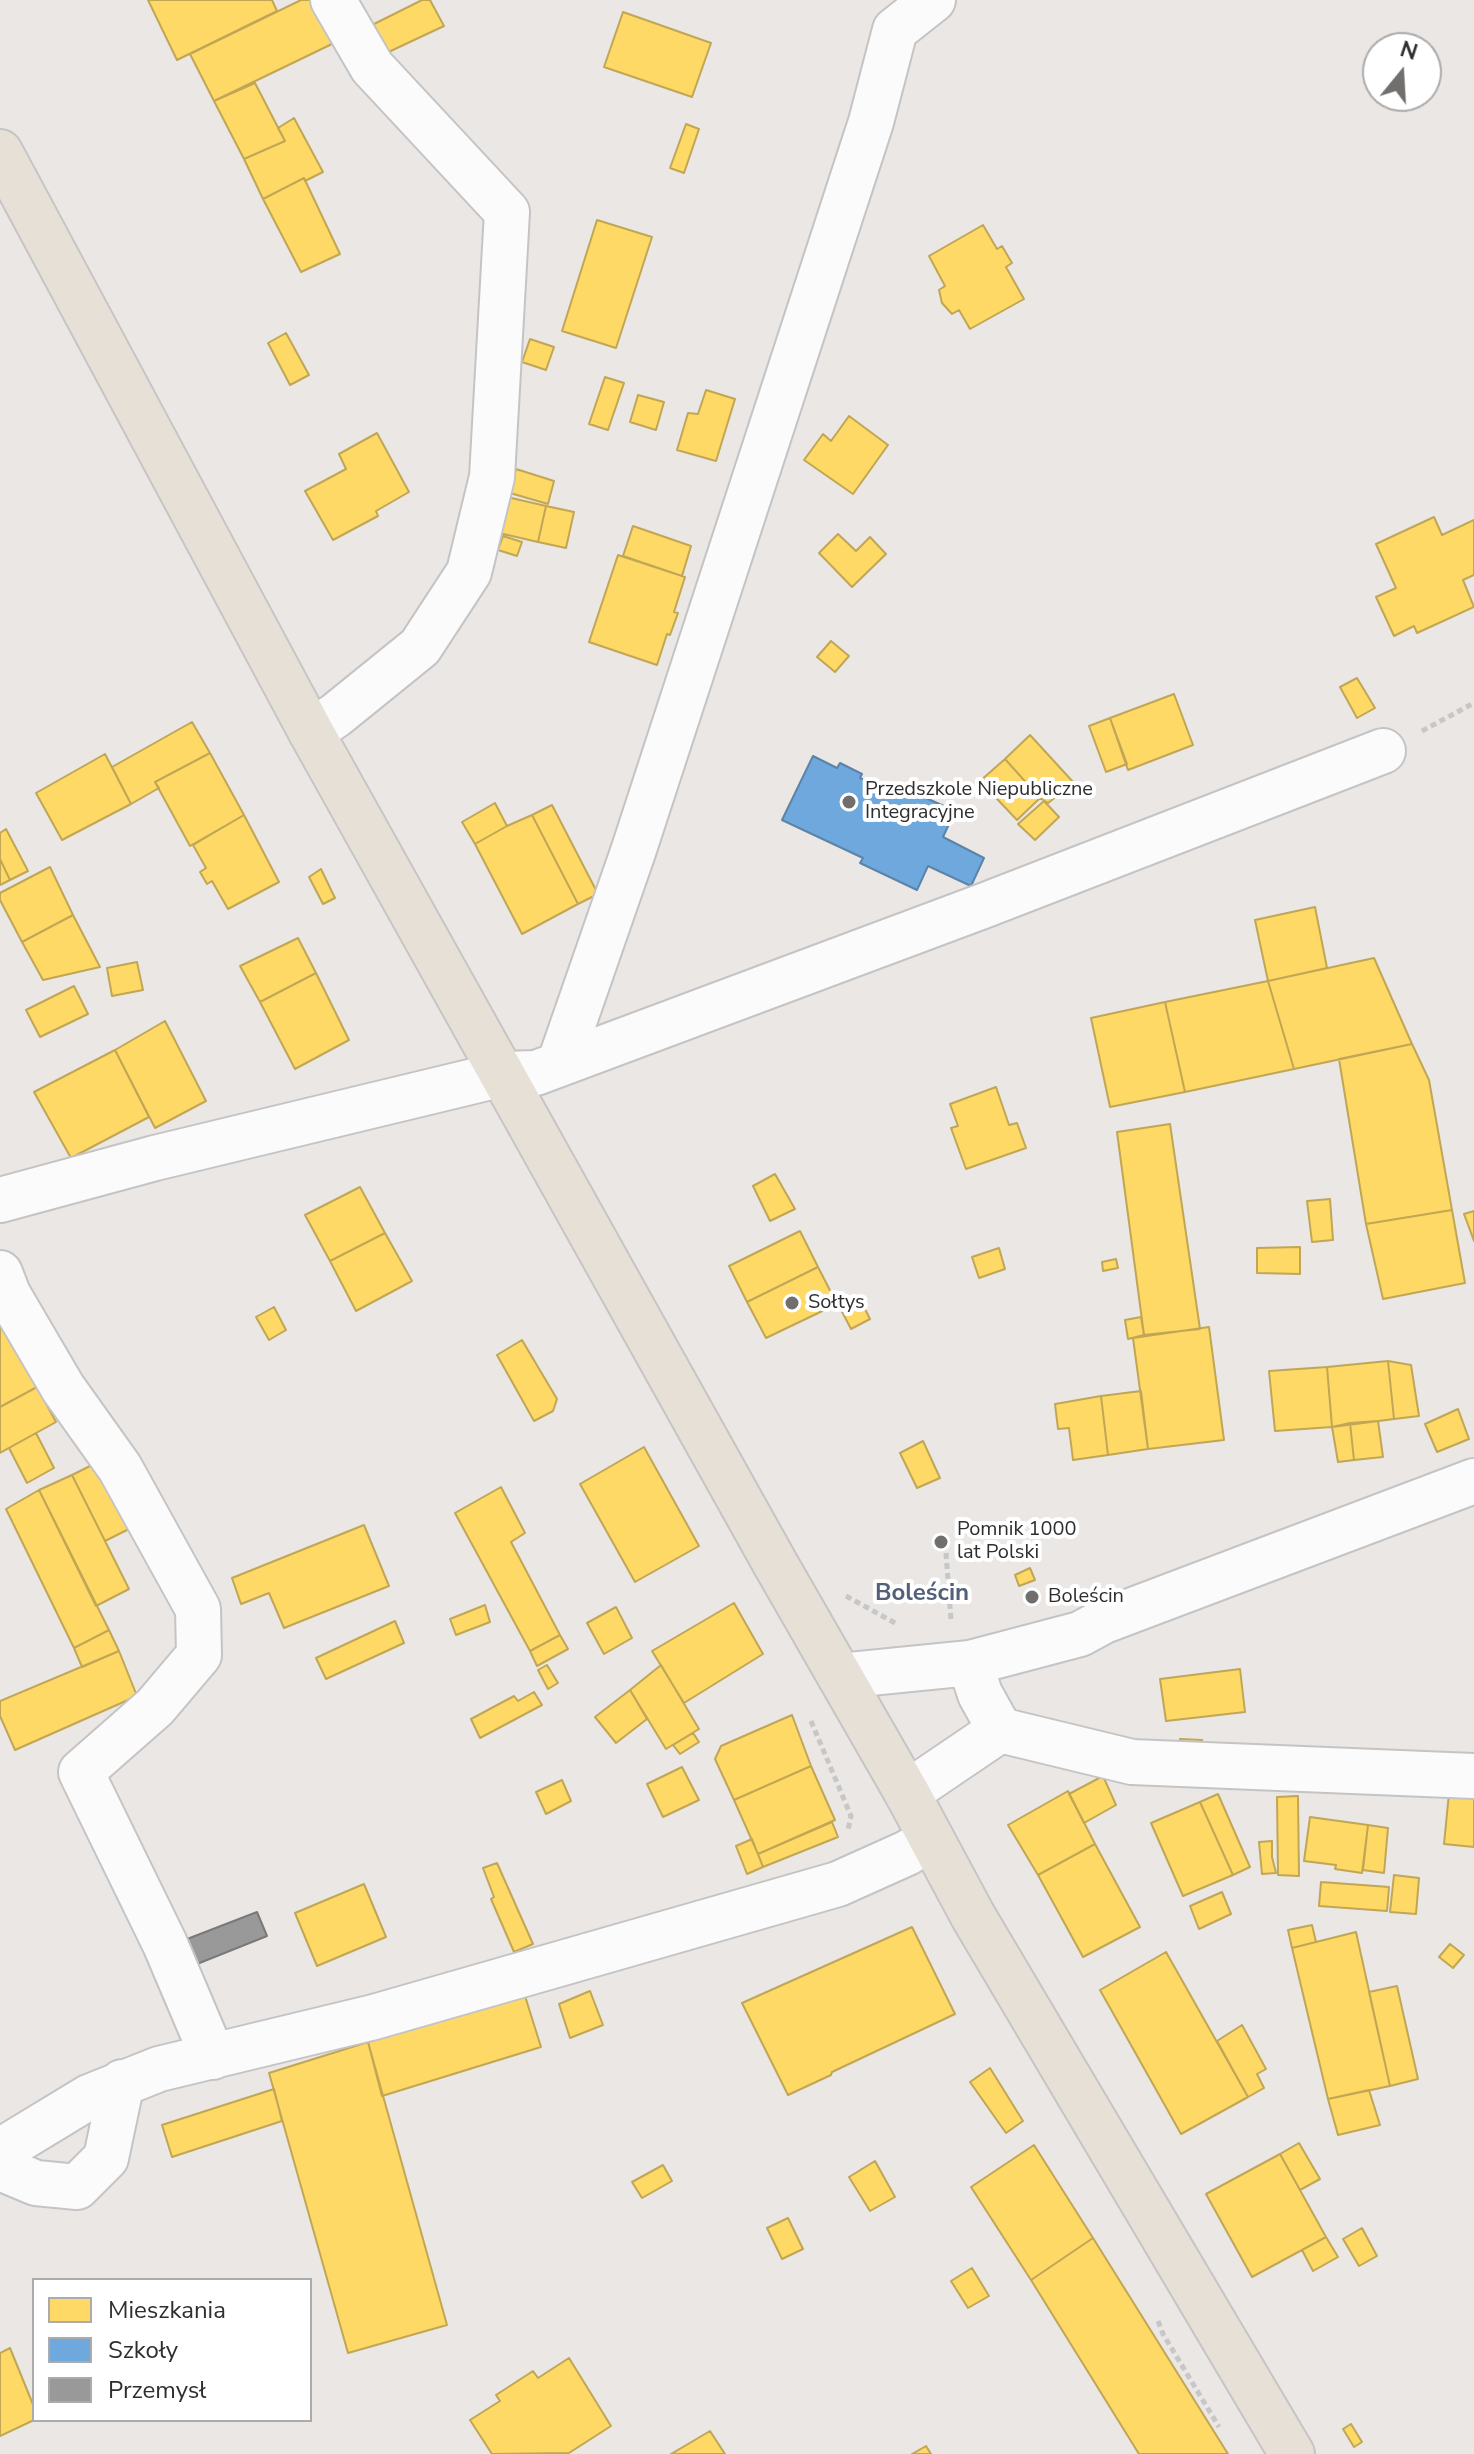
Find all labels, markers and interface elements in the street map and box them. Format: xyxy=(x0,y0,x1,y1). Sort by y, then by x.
north arrow xyxy=(1362,32,1442,112)
text: N xyxy=(1396,34,1421,68)
place label: Przedszkole Niepubliczne Integracyjne xyxy=(865,778,1093,825)
marker: Przedszkole Niepubliczne Integracyjne xyxy=(840,793,858,811)
place label: Sołtys xyxy=(808,1291,865,1315)
marker: Sołtys xyxy=(783,1294,801,1312)
place label: Pomnik 1000 lat Polski xyxy=(957,1518,1077,1565)
marker: Pomnik 1000 lat Polski xyxy=(932,1533,950,1551)
district label: Boleścin xyxy=(875,1580,969,1608)
place label: Boleścin xyxy=(1048,1585,1124,1609)
marker: Boleścin xyxy=(1023,1588,1041,1606)
legend xyxy=(32,2278,312,2422)
text: Mieszkania xyxy=(108,2294,226,2326)
text: Szkoły xyxy=(108,2334,178,2366)
text: Przemysł xyxy=(108,2374,206,2406)

